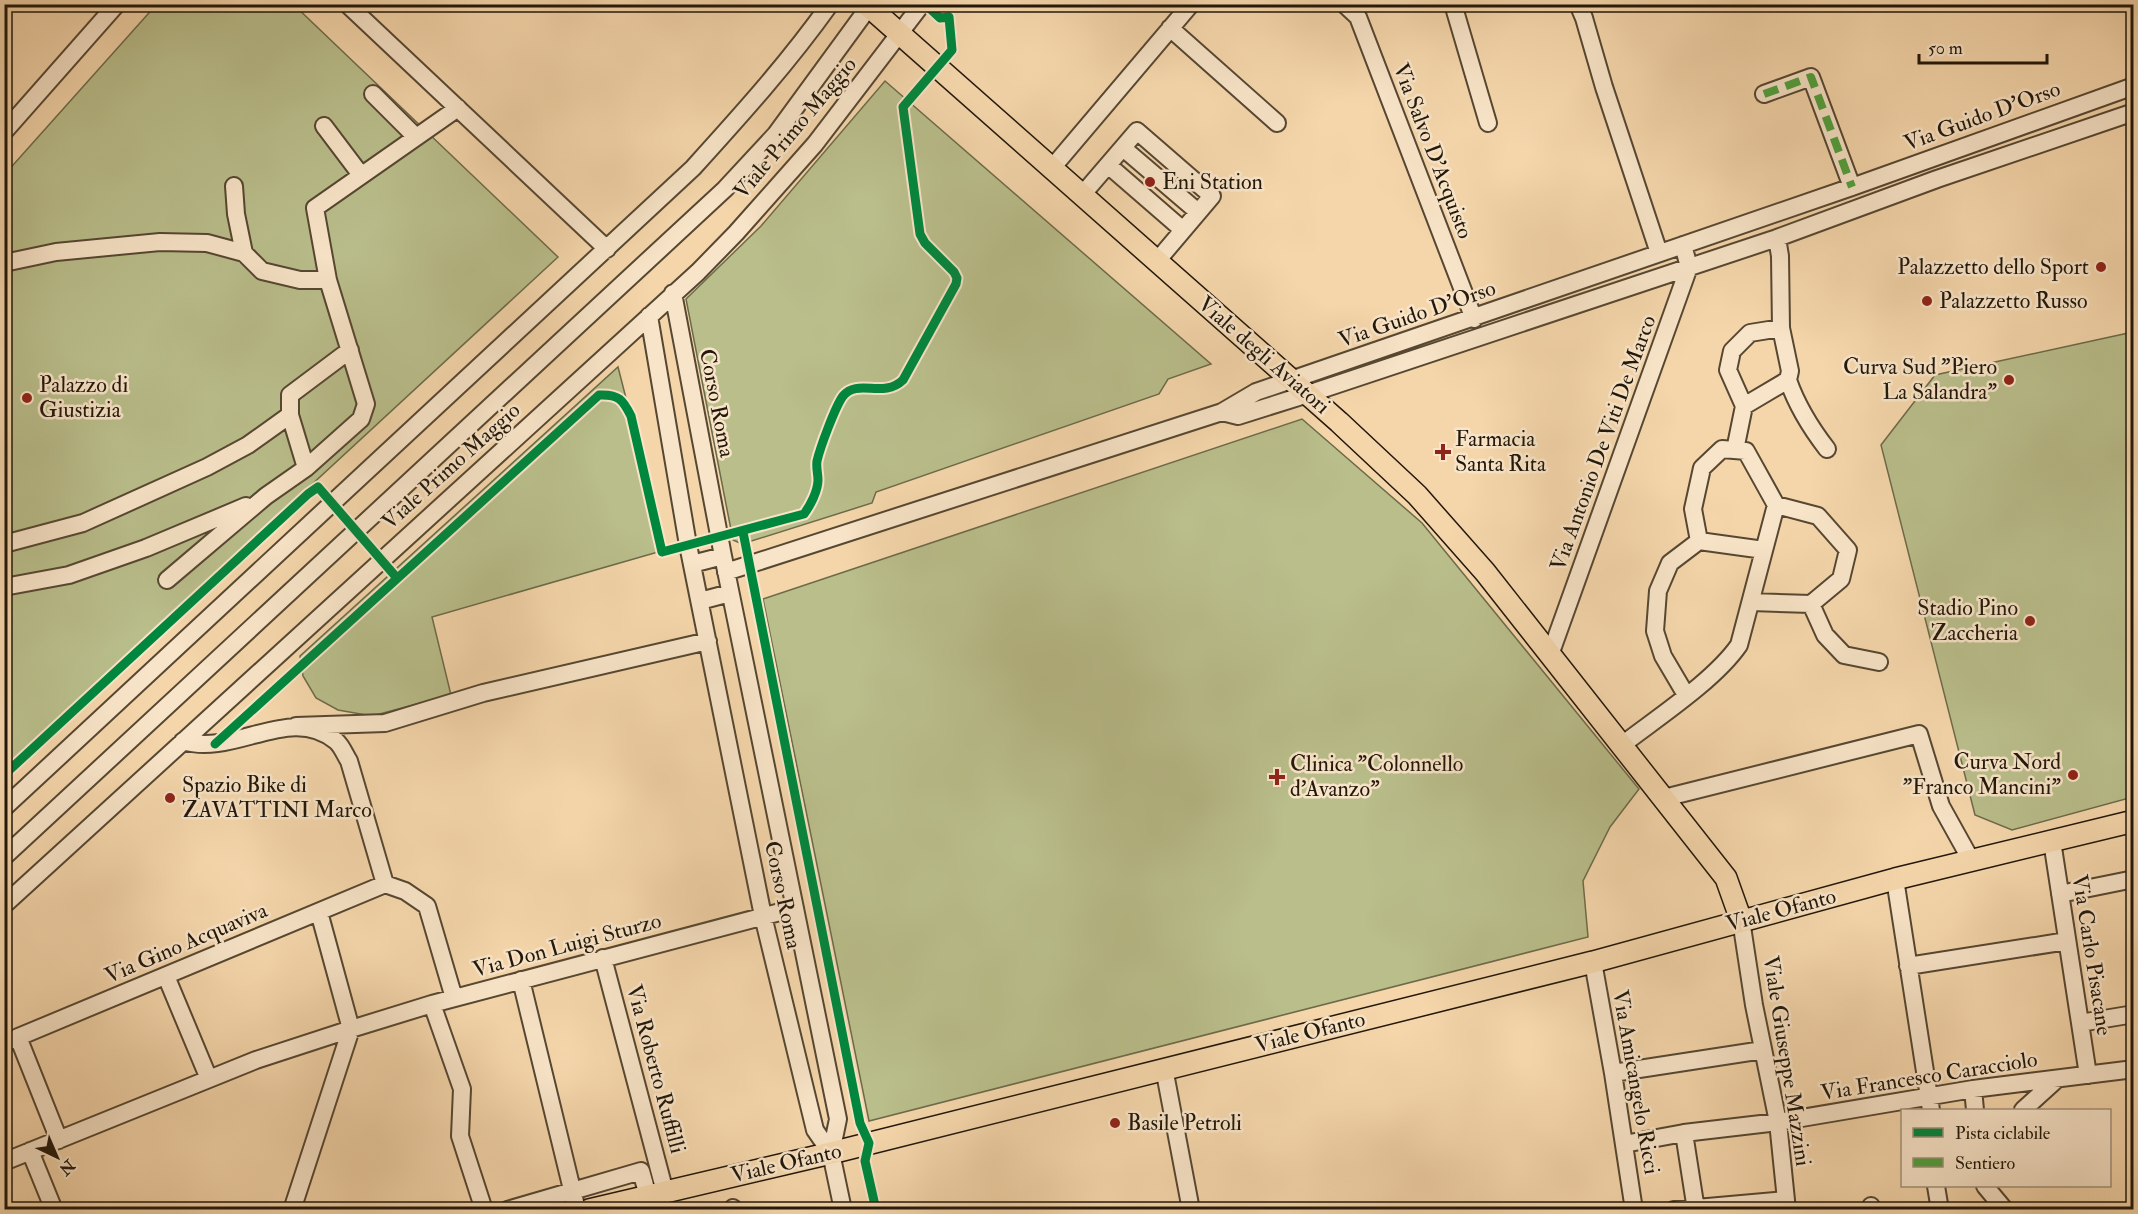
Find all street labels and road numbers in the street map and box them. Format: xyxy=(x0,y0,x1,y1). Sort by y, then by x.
street label: Viale Primo Maggio xyxy=(727,51,863,205)
street label: Via Salvo D'Acquisto xyxy=(1387,59,1479,243)
street label: Via Guido D'Orso xyxy=(1900,75,2064,157)
street label: Via Guido D'Orso xyxy=(1335,274,1499,354)
street label: Viale degli Aviatori xyxy=(1192,290,1336,420)
street label: Via Antonio De Viti De Marco xyxy=(1544,311,1662,575)
street label: Corso Roma xyxy=(693,346,741,461)
street label: Viale Primo Maggio xyxy=(376,396,526,536)
street label: Corso Roma xyxy=(758,838,808,953)
street label: Via Carlo Pisacane xyxy=(2065,873,2119,1037)
street label: Viale Ofanto xyxy=(1723,882,1839,938)
street label: Via Gino Acquaviva xyxy=(100,896,272,990)
street label: Via Don Luigi Sturzo xyxy=(470,906,664,984)
street label: Viale Giuseppe Mazzini xyxy=(1756,954,1817,1169)
street label: Via Roberto Ruffilli xyxy=(620,982,692,1156)
street label: Via Amicangelo Ricci xyxy=(1606,988,1666,1177)
street label: Viale Ofanto xyxy=(1252,1005,1368,1059)
street label: Via Francesco Caracciolo xyxy=(1819,1045,2039,1107)
street label: Viale Ofanto xyxy=(728,1137,844,1189)

